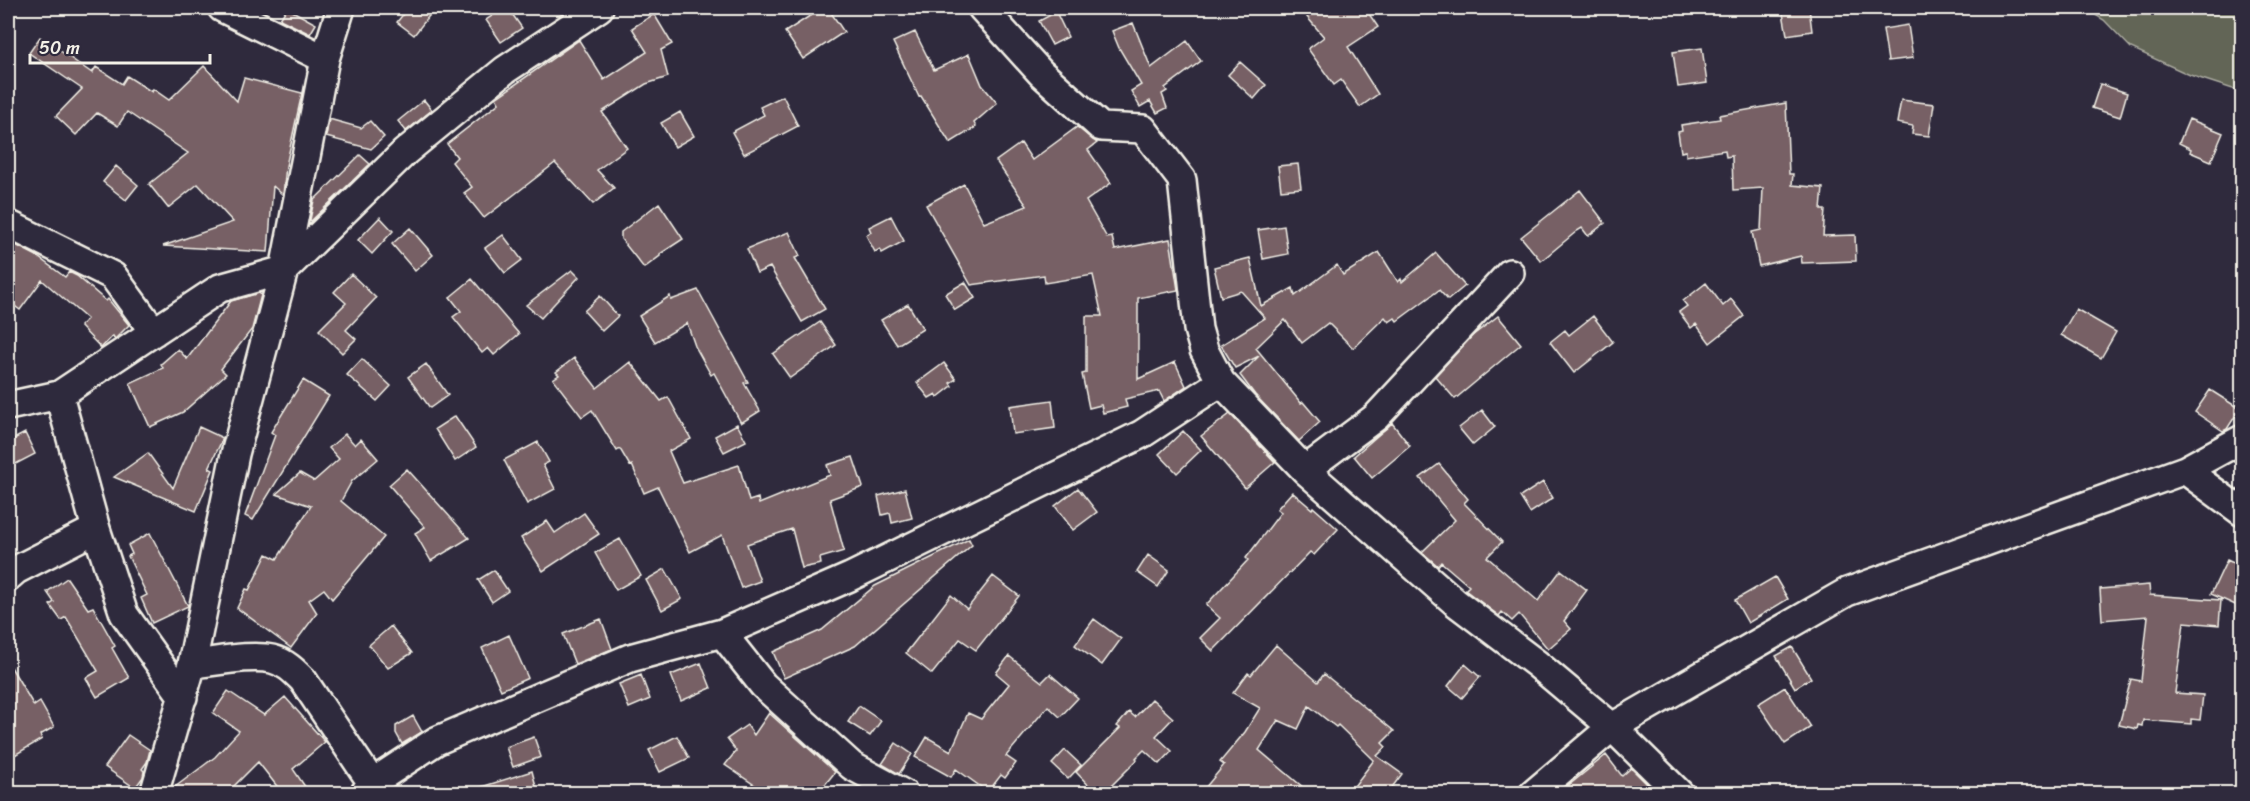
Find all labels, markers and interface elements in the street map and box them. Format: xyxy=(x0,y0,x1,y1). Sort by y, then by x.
scale bar xyxy=(30,27,210,65)
text: 50 m xyxy=(39,32,80,64)

